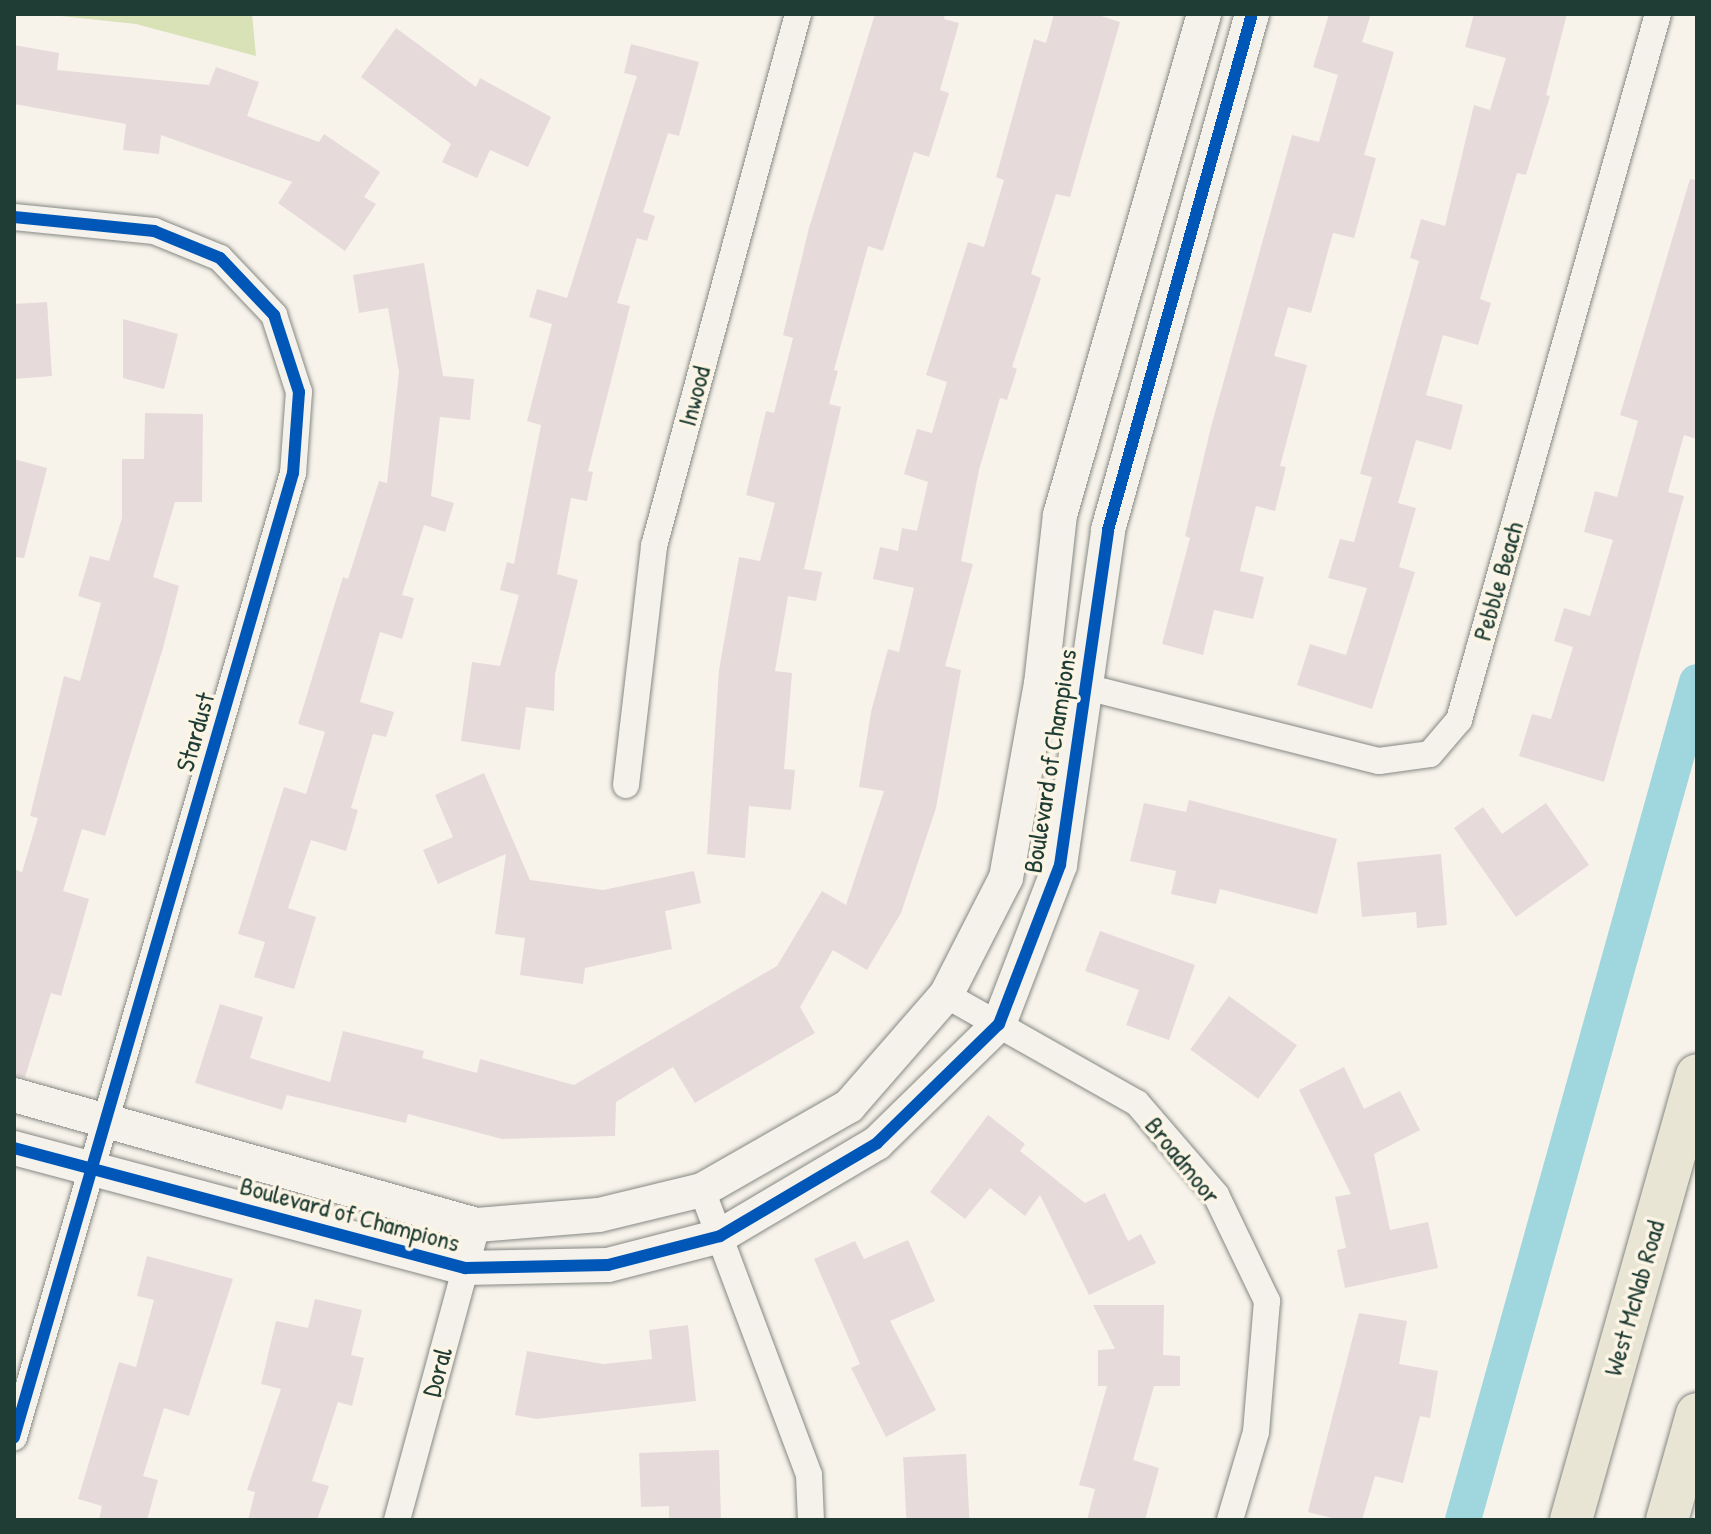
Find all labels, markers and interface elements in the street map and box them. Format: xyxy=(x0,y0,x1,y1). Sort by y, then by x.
street label: Inwood xyxy=(671,363,717,429)
street label: Pebble Beach xyxy=(1466,518,1530,644)
street label: Boulevard of Champions xyxy=(1017,647,1083,875)
street label: Stardust xyxy=(169,689,221,775)
street label: Broadmoor xyxy=(1139,1110,1227,1210)
street label: Boulevard of Champions xyxy=(237,1170,463,1258)
street label: West McNab Road xyxy=(1597,1217,1671,1379)
street label: Doral xyxy=(415,1344,459,1400)

